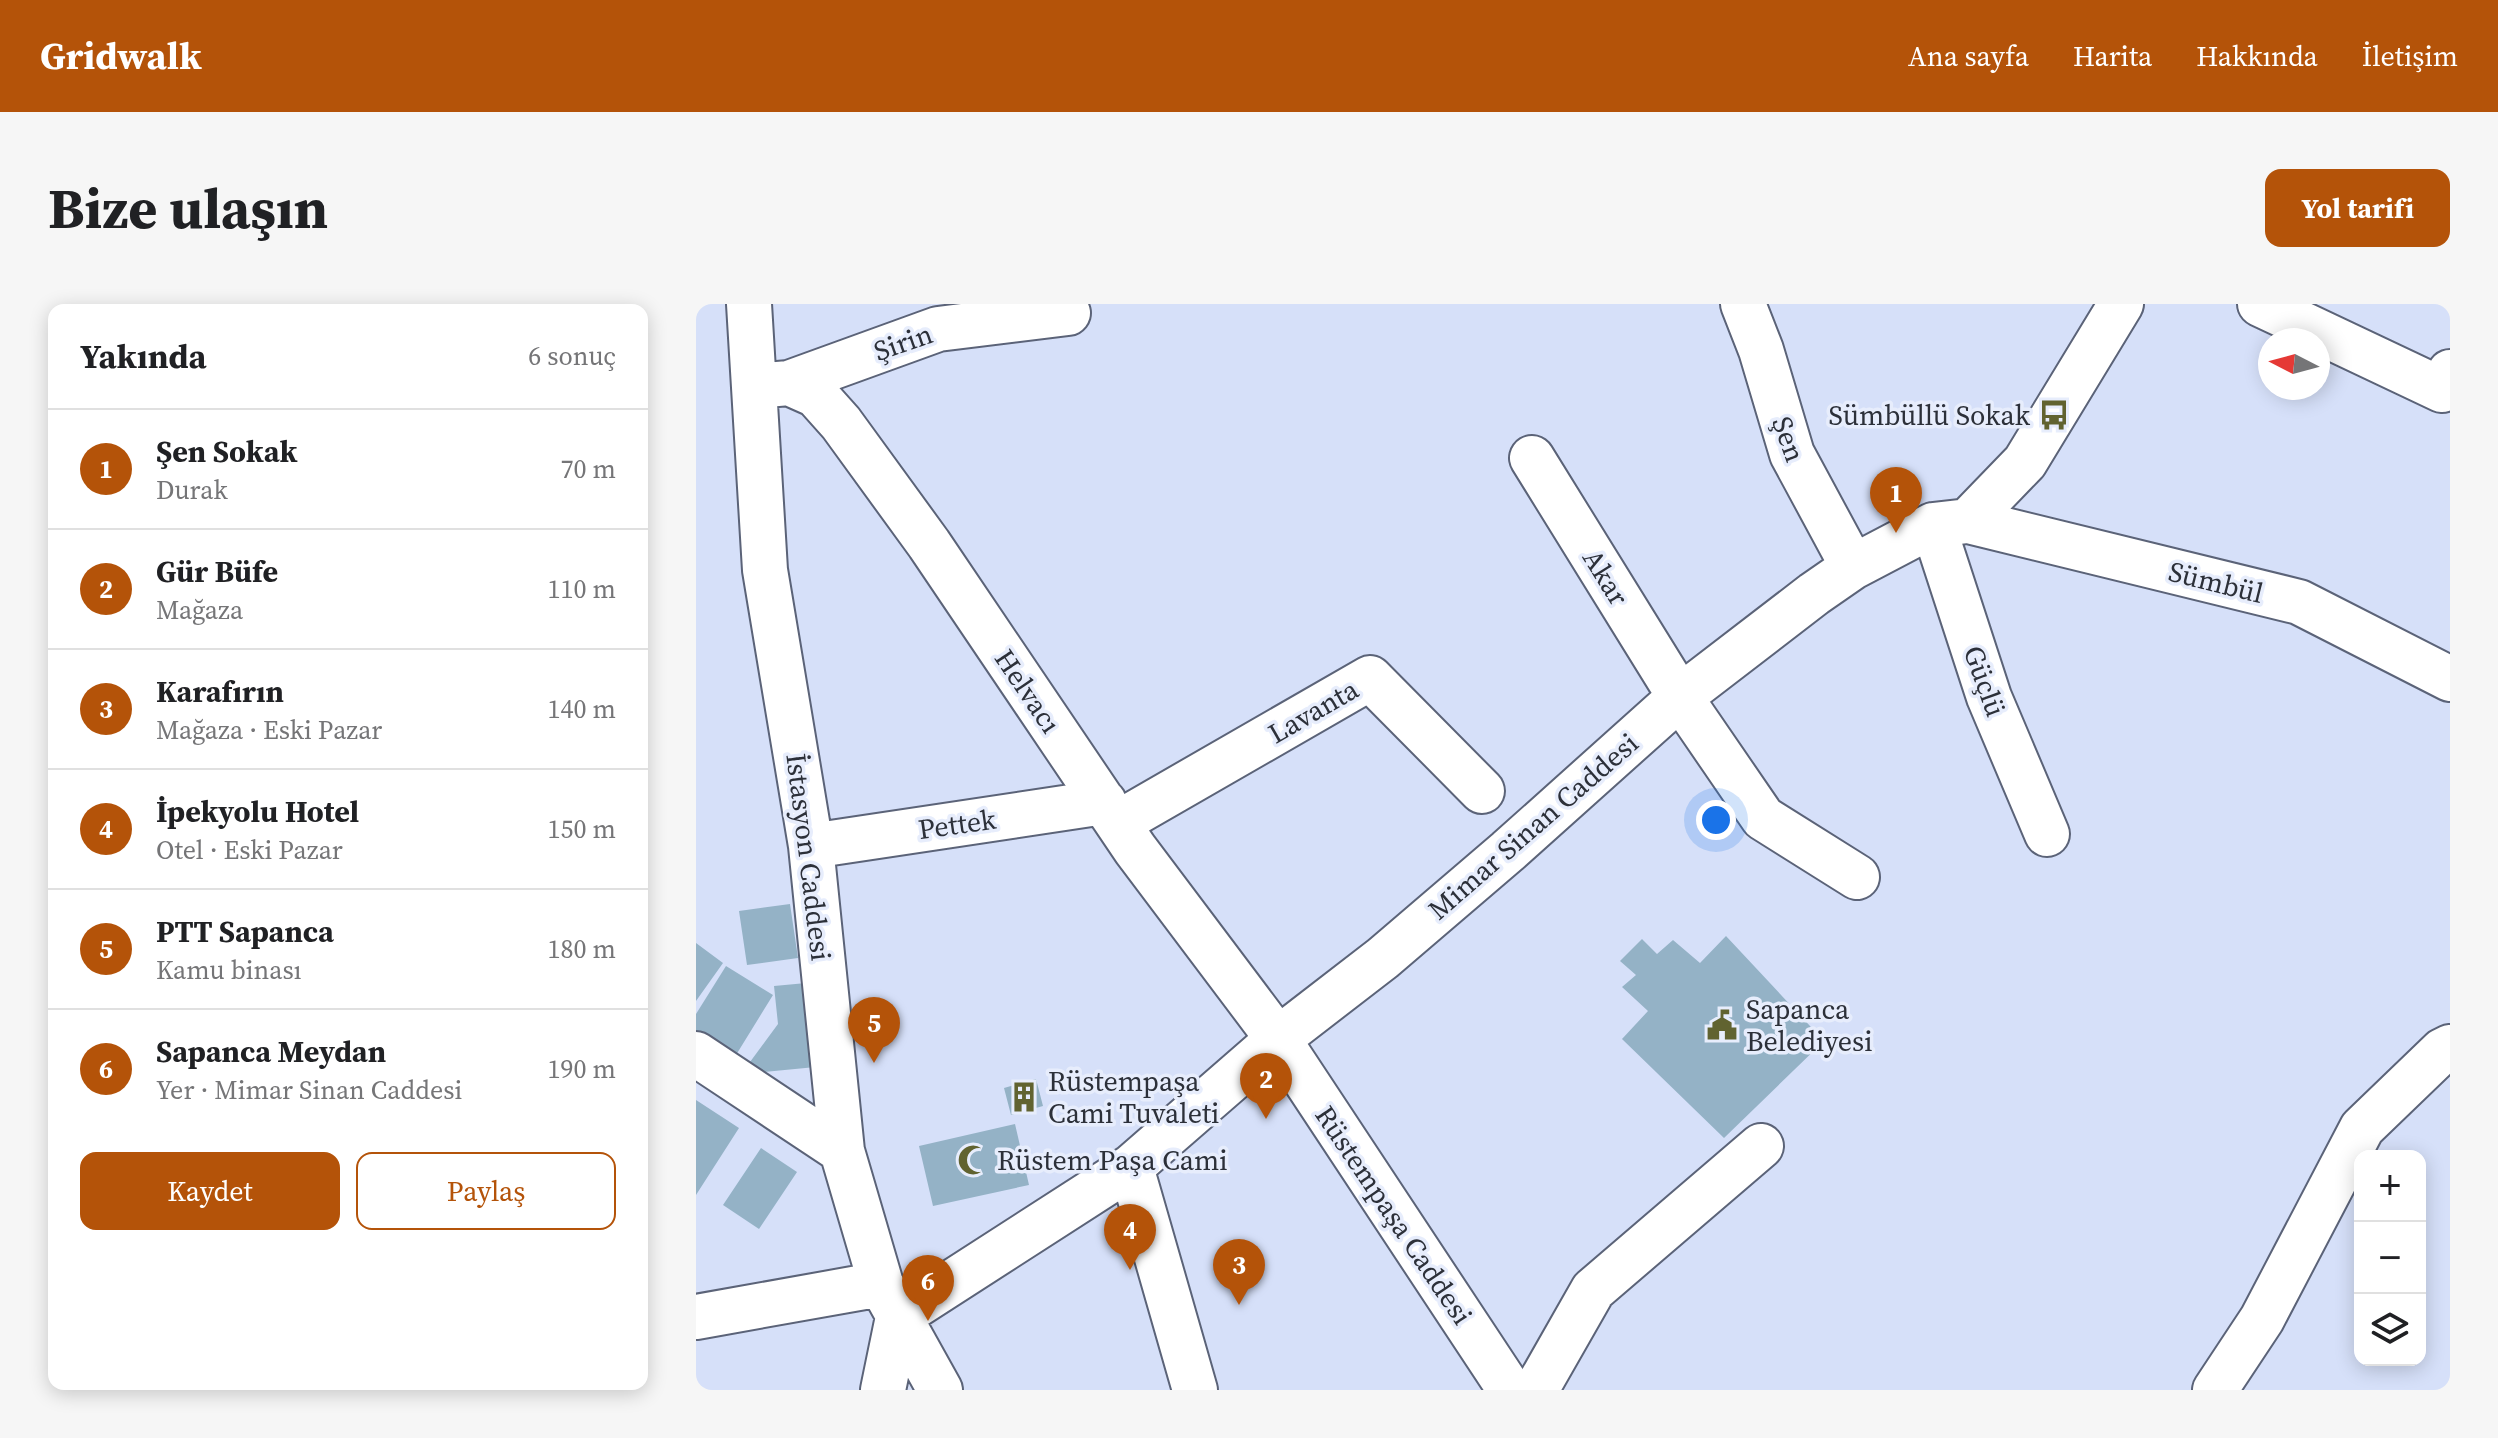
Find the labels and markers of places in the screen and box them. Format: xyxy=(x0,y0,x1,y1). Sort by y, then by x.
place label: Sümbüllü Sokak xyxy=(1829,396,2031,434)
bus stop icon: Sümbüllü Sokak xyxy=(2037,398,2071,432)
pin: 1 xyxy=(1870,467,1922,533)
place label: Sapanca Belediyesi xyxy=(1746,990,1873,1060)
pin: 5 xyxy=(848,997,900,1063)
public building icon: Sapanca Belediyesi xyxy=(1705,1008,1739,1042)
pin: 2 xyxy=(1240,1053,1292,1119)
place label: Rüstempaşa Cami Tuvaleti xyxy=(1048,1062,1219,1132)
building icon: Rüstempaşa Cami Tuvaleti xyxy=(1007,1080,1041,1114)
place label: Rüstem Paşa Cami xyxy=(997,1141,1228,1179)
mosque icon: Rüstem Paşa Cami xyxy=(956,1143,990,1177)
pin: 4 xyxy=(1104,1204,1156,1270)
pin: 3 xyxy=(1213,1239,1265,1305)
pin: 6 xyxy=(902,1255,954,1321)

